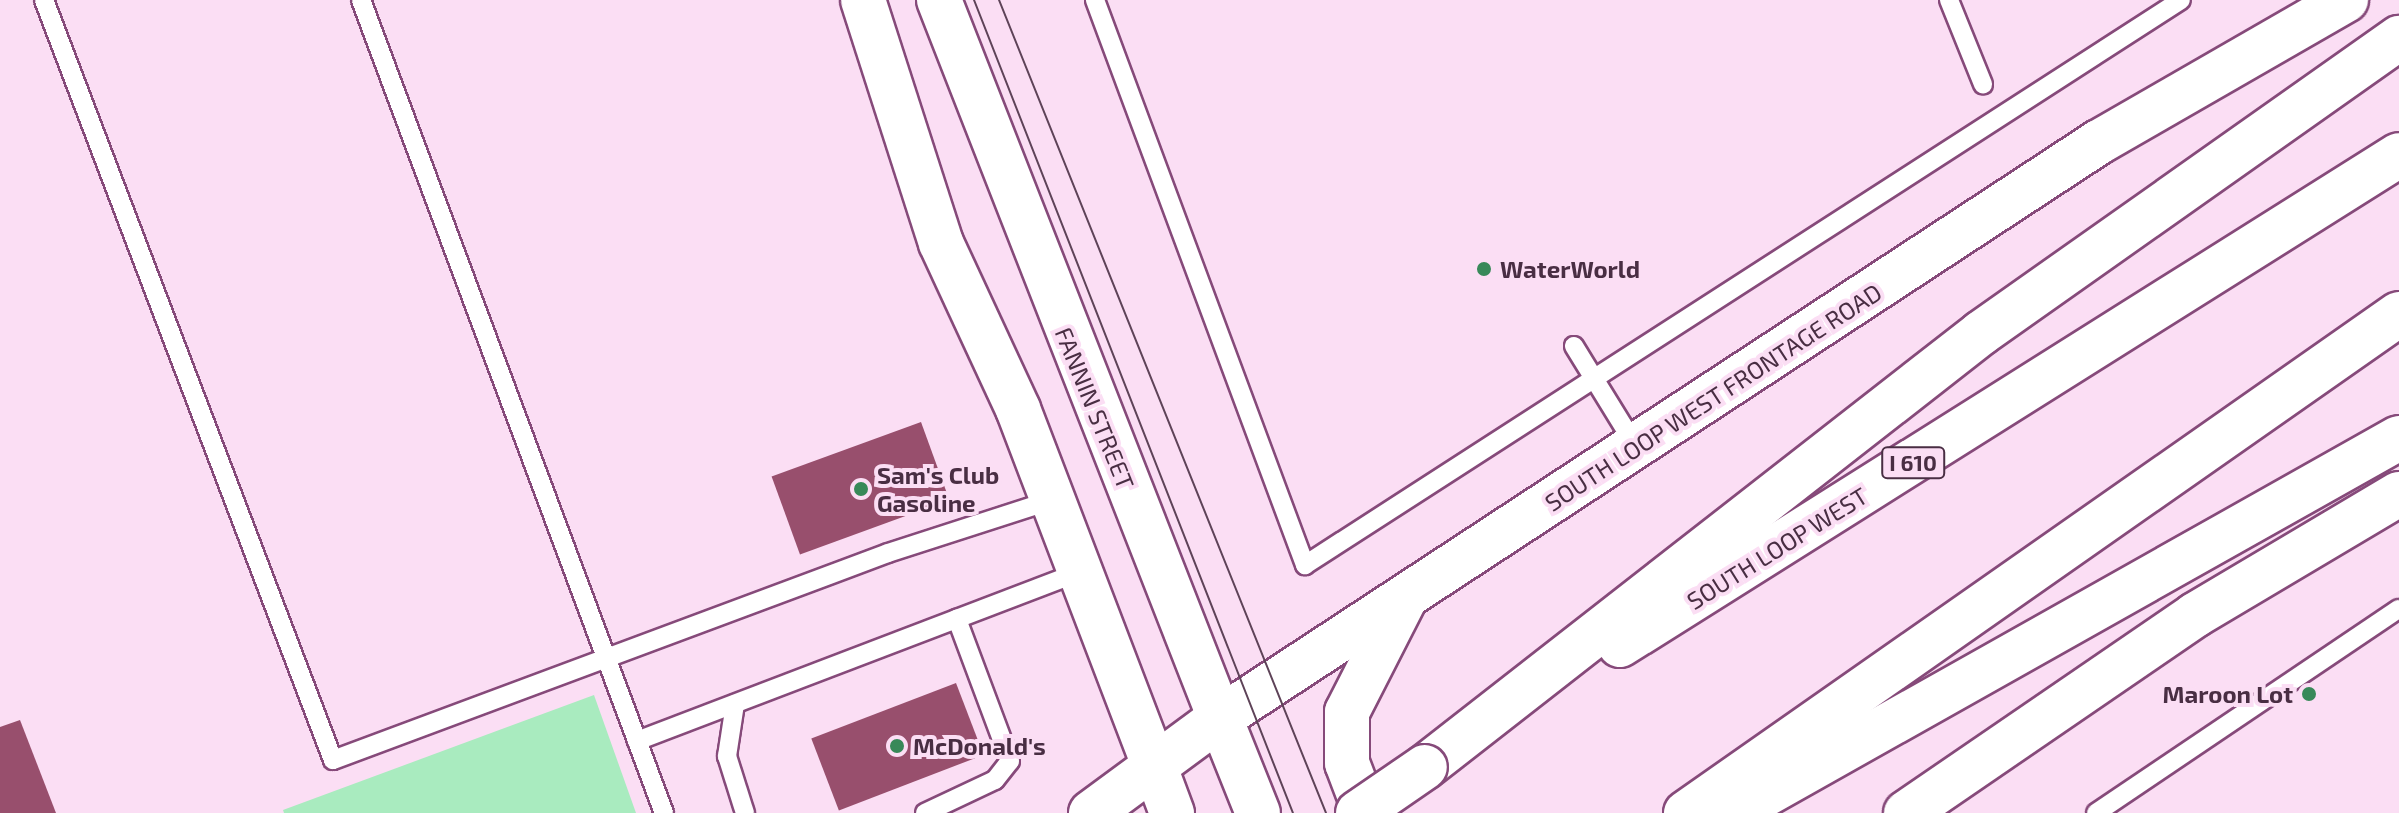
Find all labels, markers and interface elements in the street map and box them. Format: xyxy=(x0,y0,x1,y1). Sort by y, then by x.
place label: WaterWorld xyxy=(1500,255,1640,283)
marker: WaterWorld xyxy=(1475,260,1493,278)
street label: SOUTH LOOP WEST FRONTAGE ROAD xyxy=(1539,277,1887,517)
street label: FANNIN STREET xyxy=(1049,323,1141,493)
road number: I 610 xyxy=(1881,445,1945,481)
place label: Sam's Club Gasoline xyxy=(877,461,999,517)
marker: Sam's Club Gasoline xyxy=(852,480,870,498)
street label: SOUTH LOOP WEST xyxy=(1681,481,1873,615)
place label: Maroon Lot xyxy=(2163,680,2293,708)
marker: Maroon Lot xyxy=(2300,685,2318,703)
place label: McDonald's xyxy=(913,732,1046,760)
marker: McDonald's xyxy=(888,737,906,755)

